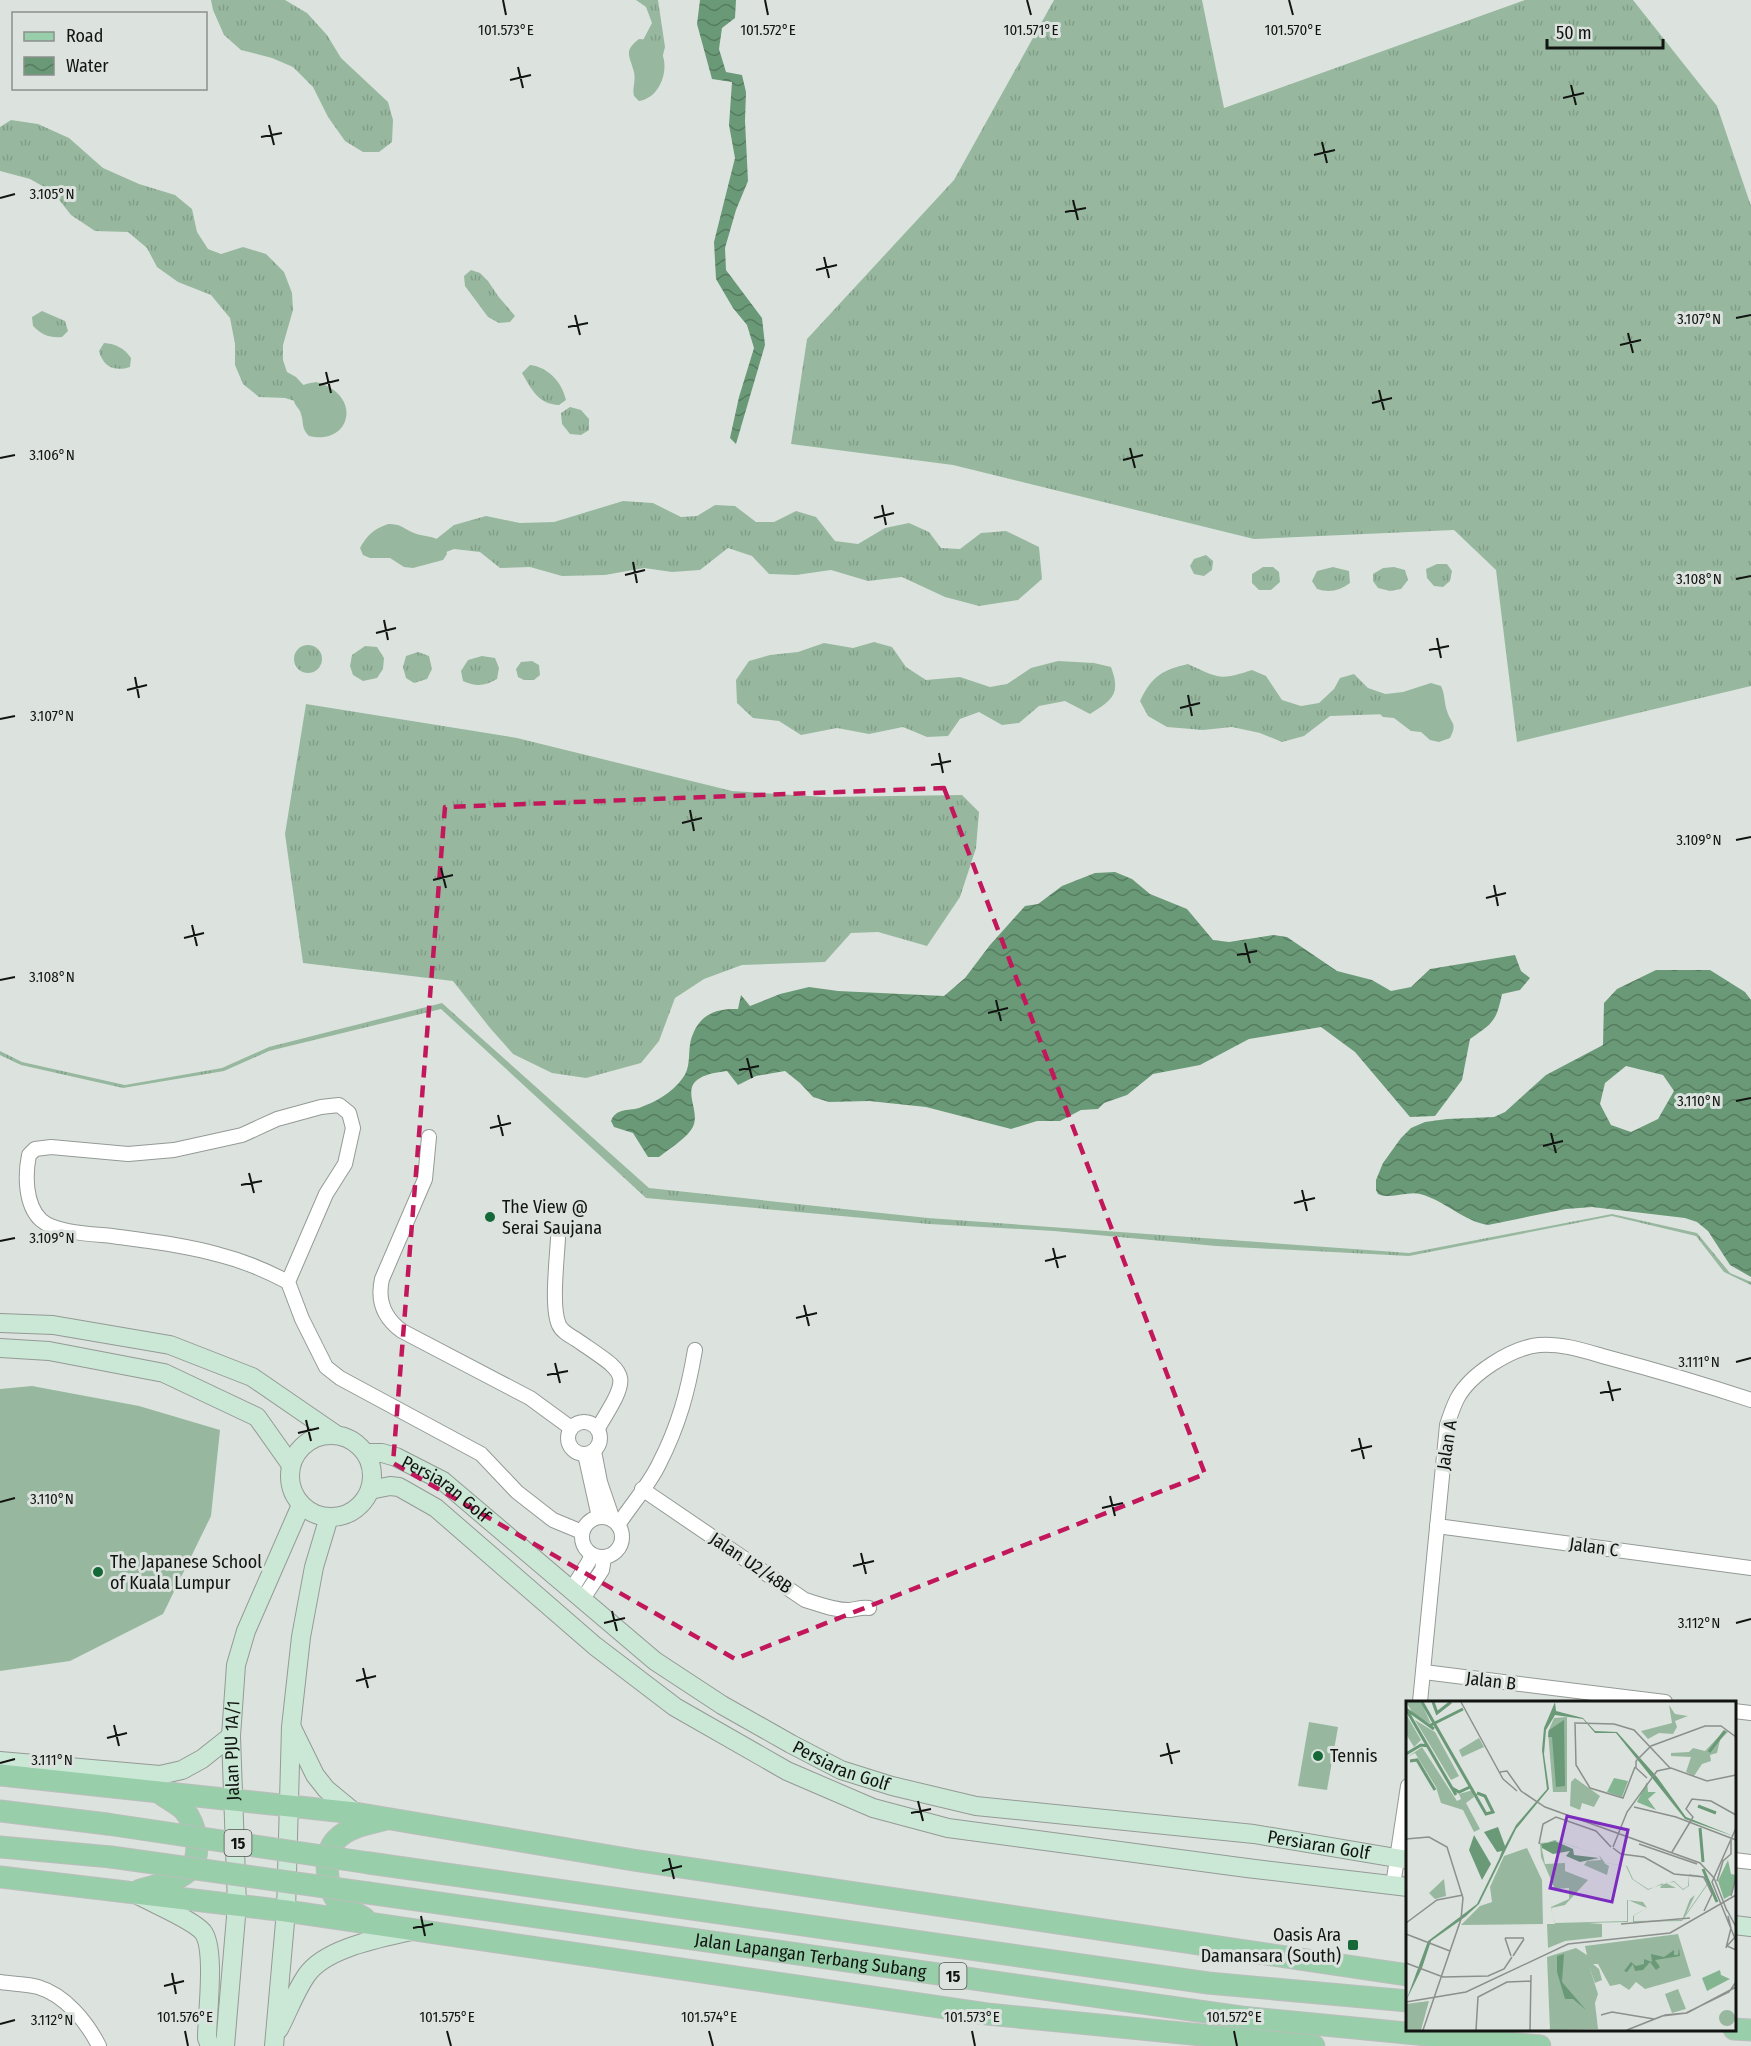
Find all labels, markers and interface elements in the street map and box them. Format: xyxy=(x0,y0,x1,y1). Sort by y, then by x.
legend xyxy=(12,12,207,90)
scale bar xyxy=(1547,12,1662,50)
text: 101.573°E xyxy=(478,21,534,39)
text: 101.572°E xyxy=(740,21,796,39)
text: 101.571°E xyxy=(1004,21,1058,39)
text: 101.570°E xyxy=(1265,21,1321,39)
text: 50 m xyxy=(1556,22,1592,44)
text: Road xyxy=(66,25,103,47)
text: Water xyxy=(66,55,109,77)
text: 3.105°N xyxy=(30,185,75,203)
text: 3.107°N xyxy=(1677,310,1721,328)
text: 3.106°N xyxy=(29,446,75,464)
text: 3.108°N xyxy=(1676,570,1722,588)
text: 3.107°N xyxy=(30,707,74,725)
text: 3.109°N xyxy=(1676,831,1722,849)
text: 3.108°N xyxy=(29,968,75,986)
text: 3.110°N xyxy=(1677,1092,1721,1110)
place label: The View @ Serai Saujana xyxy=(502,1196,602,1239)
marker: The View @ Serai Saujana xyxy=(483,1210,497,1224)
text: 3.109°N xyxy=(29,1229,75,1247)
text: 3.111°N xyxy=(1678,1353,1720,1371)
street label: Jalan A xyxy=(1432,1418,1462,1472)
street label: Persiaran Golf xyxy=(398,1451,496,1528)
text: 3.110°N xyxy=(30,1490,74,1508)
street label: Jalan U2/48B xyxy=(706,1527,796,1599)
street label: Jalan C xyxy=(1568,1533,1620,1561)
place label: The Japanese School of Kuala Lumpur xyxy=(110,1551,262,1594)
marker: The Japanese School of Kuala Lumpur xyxy=(91,1565,105,1579)
text: 3.112°N xyxy=(1678,1614,1720,1632)
street label: Jalan B xyxy=(1465,1667,1518,1695)
street label: Jalan PJU 1A/1 xyxy=(220,1700,244,1801)
inset map xyxy=(1406,1701,1736,2031)
street label: Persiaran Golf xyxy=(789,1736,894,1796)
place label: Tennis xyxy=(1330,1745,1378,1767)
marker: Tennis xyxy=(1311,1749,1325,1763)
text: 3.111°N xyxy=(31,1751,73,1769)
street label: Persiaran Golf xyxy=(1266,1825,1373,1865)
road number: 15 xyxy=(224,1830,252,1856)
place label: Oasis Ara Damansara (South) xyxy=(1201,1924,1341,1967)
street label: Jalan Lapangan Terbang Subang xyxy=(693,1929,928,1983)
marker: Oasis Ara Damansara (South) xyxy=(1346,1938,1360,1952)
road number: 15 xyxy=(940,1963,966,1989)
text: 101.576°E xyxy=(157,2008,213,2026)
text: 101.575°E xyxy=(419,2008,475,2026)
text: 101.574°E xyxy=(681,2008,737,2026)
text: 101.573°E xyxy=(944,2008,1000,2026)
text: 101.572°E xyxy=(1206,2008,1262,2026)
text: 3.112°N xyxy=(31,2011,73,2029)

